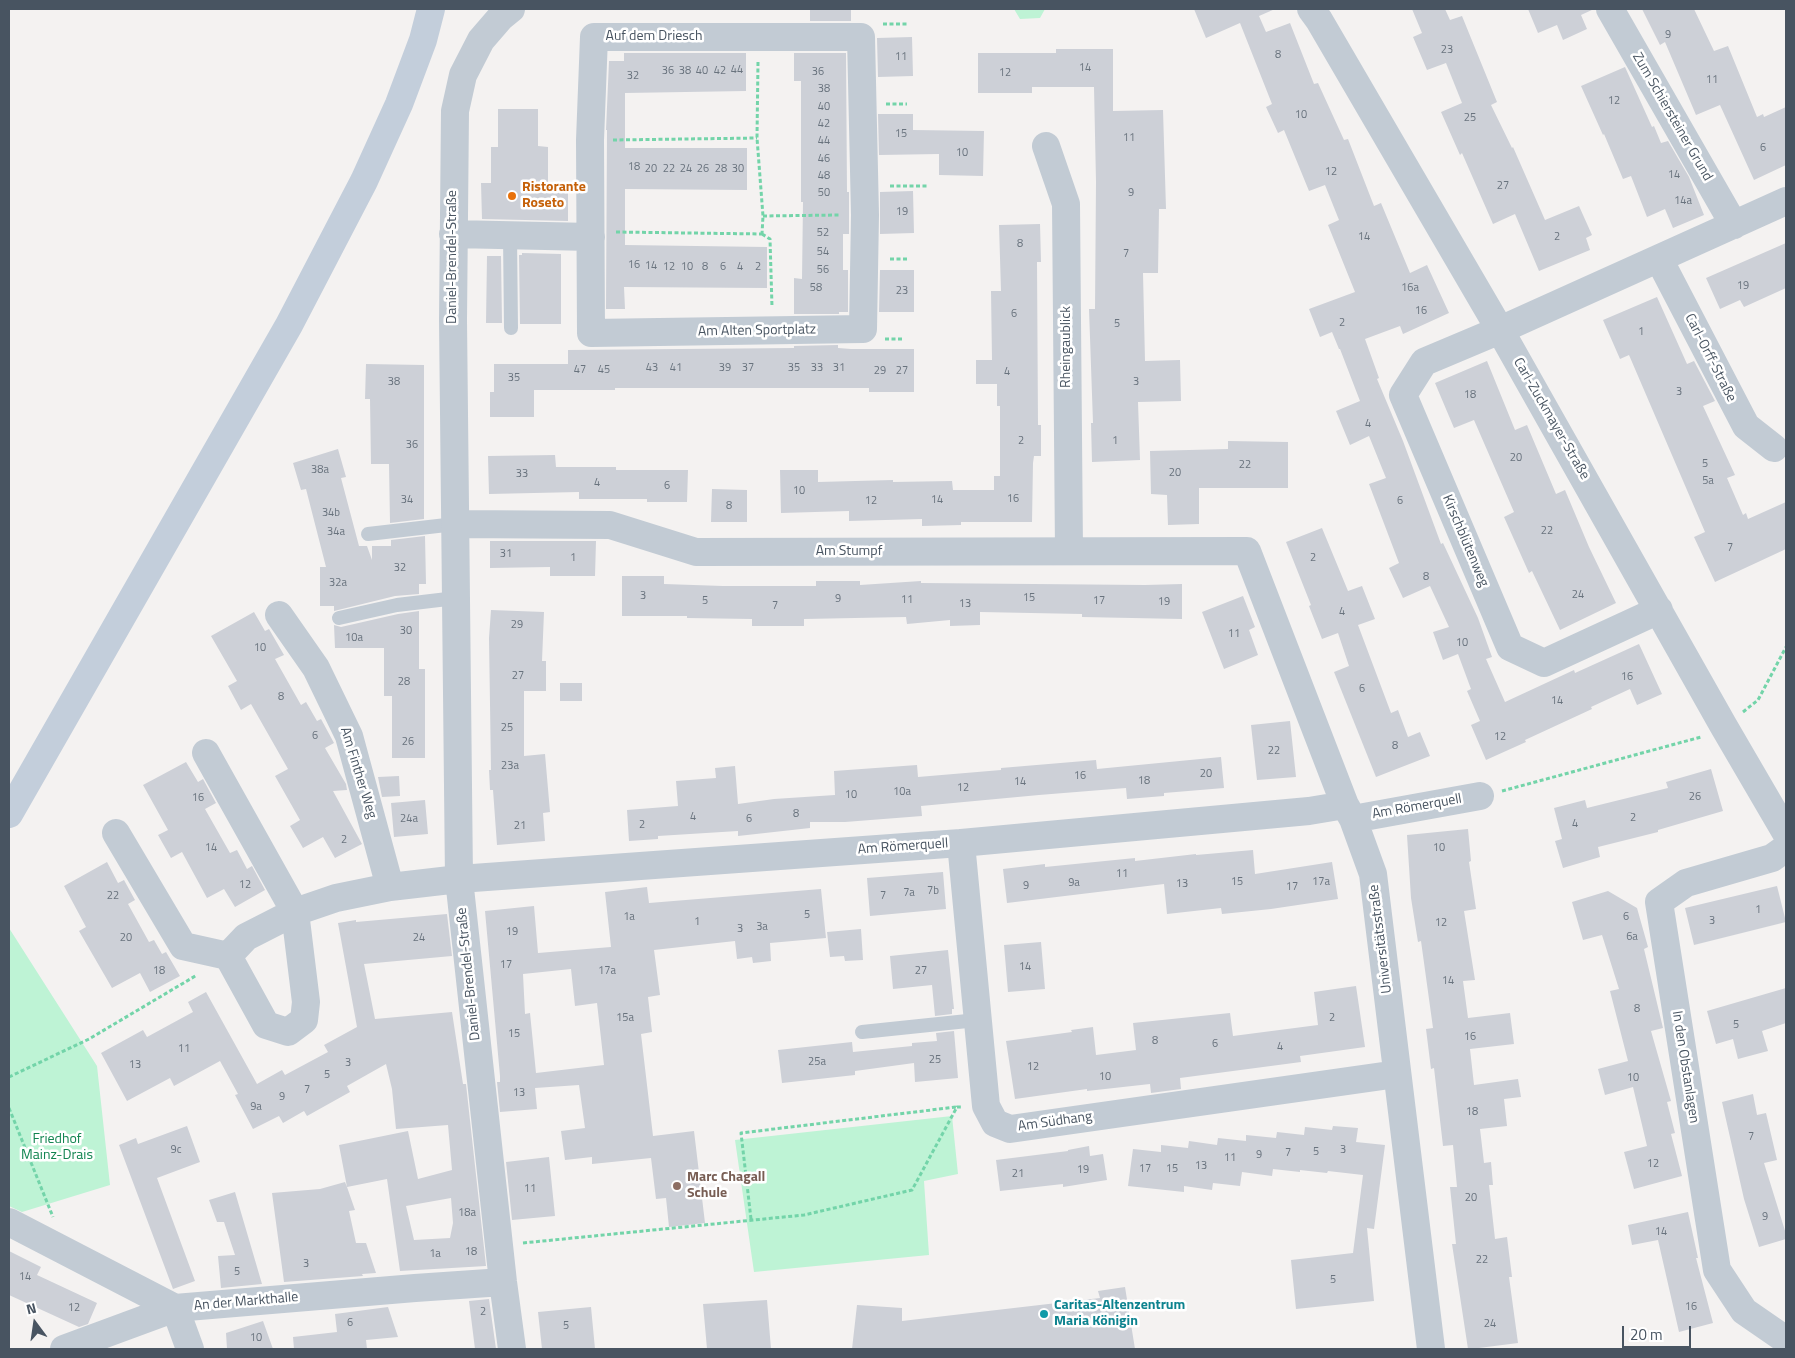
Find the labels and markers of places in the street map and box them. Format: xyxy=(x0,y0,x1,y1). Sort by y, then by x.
place label: Ristorante Roseto xyxy=(522,180,586,212)
marker: Ristorante Roseto xyxy=(506,190,518,202)
place label: Marc Chagall Schule xyxy=(687,1170,765,1202)
marker: Marc Chagall Schule xyxy=(671,1180,683,1192)
place label: Caritas-Altenzentrum Maria Königin xyxy=(1054,1298,1185,1330)
marker: Caritas-Altenzentrum Maria Königin xyxy=(1038,1308,1050,1320)

